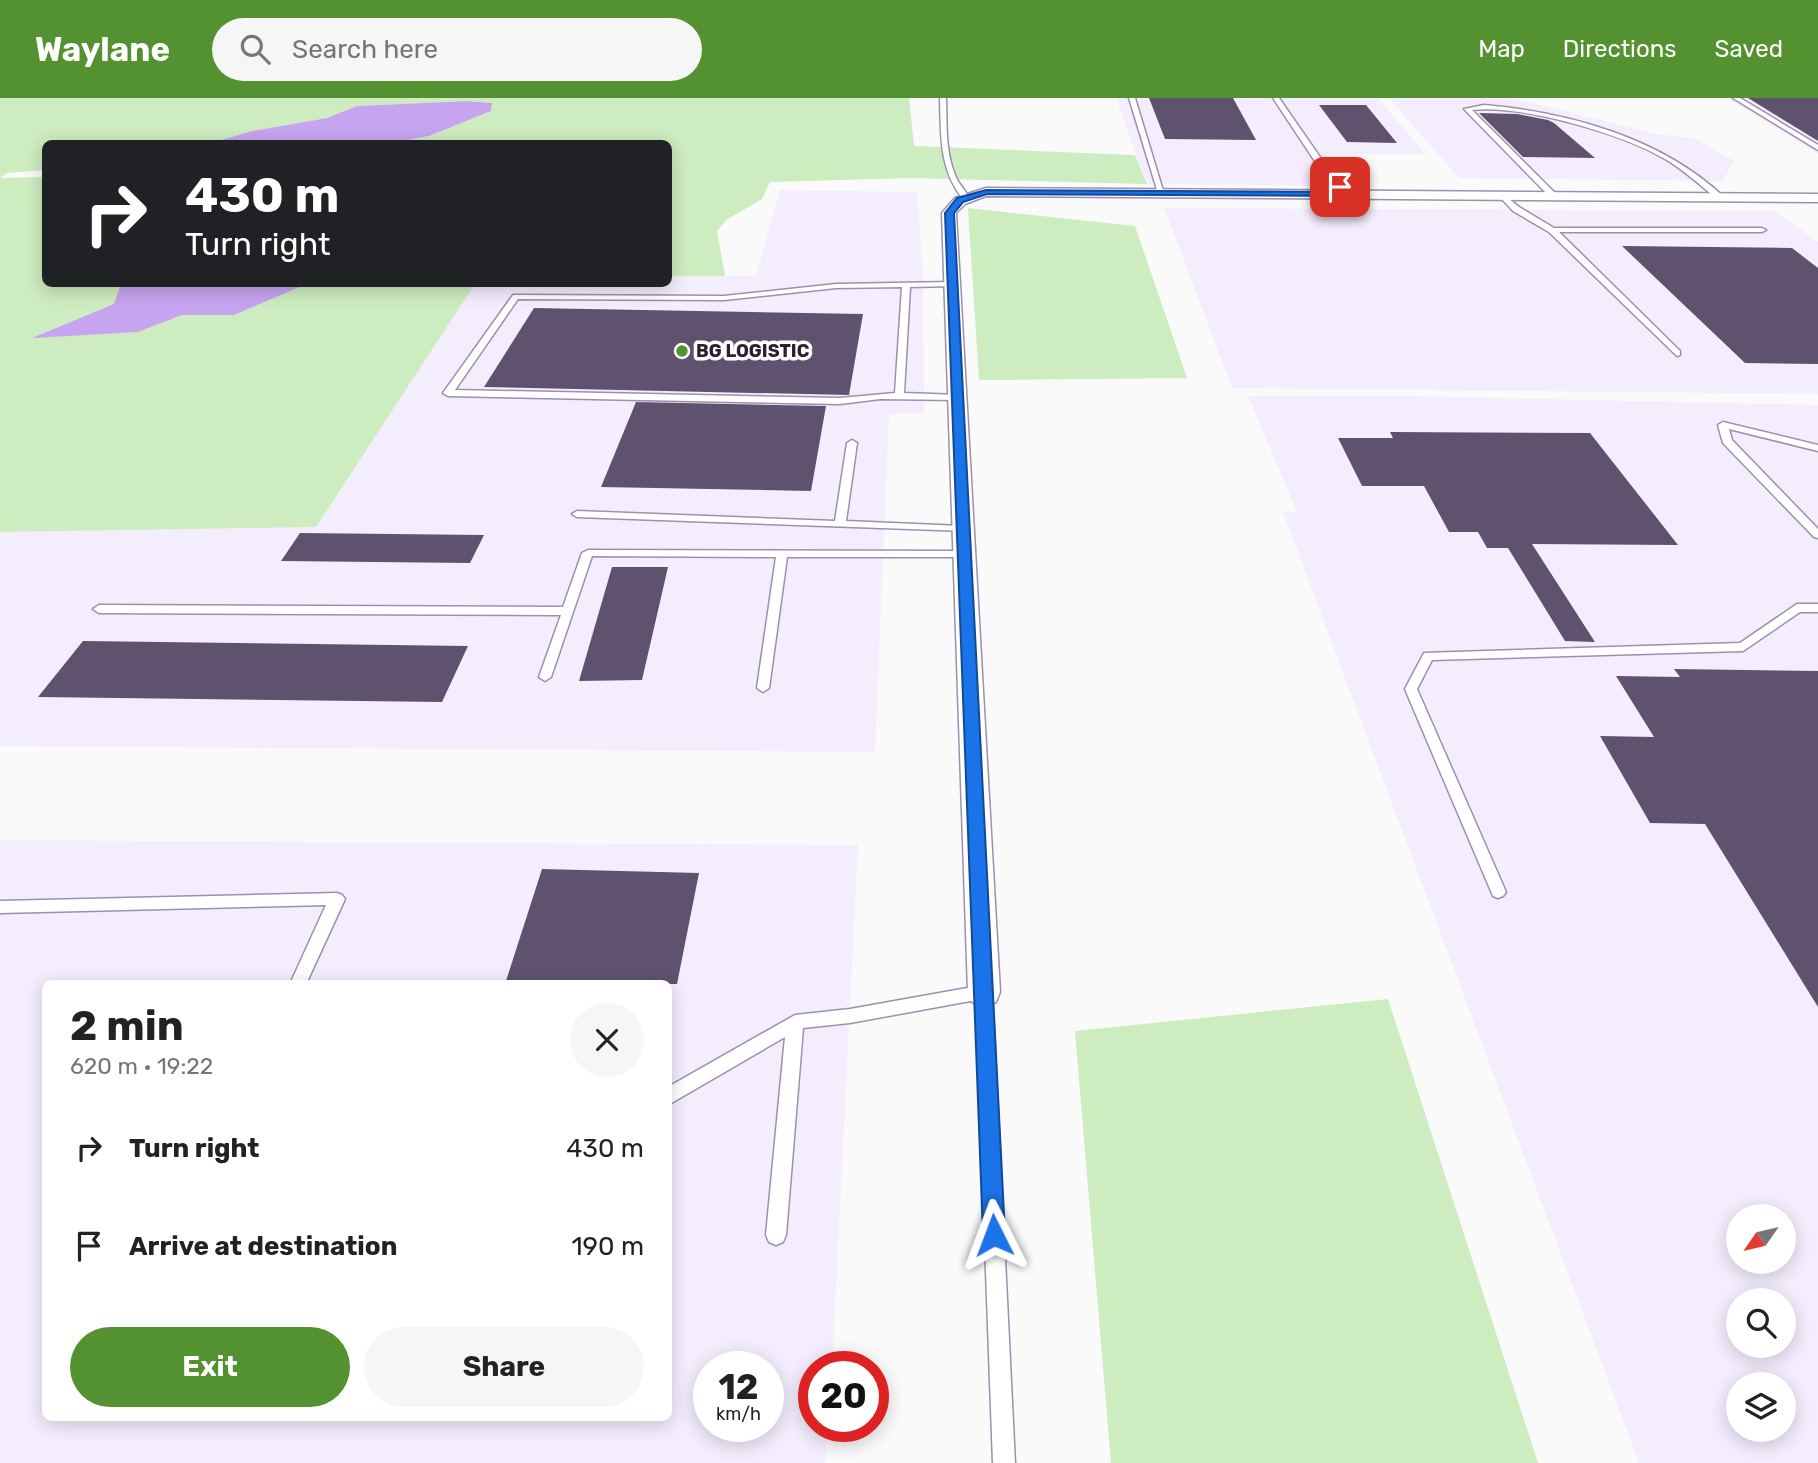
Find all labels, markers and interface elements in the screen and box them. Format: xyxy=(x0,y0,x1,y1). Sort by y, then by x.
search box xyxy=(212,18,702,81)
text: Waylane xyxy=(35,30,170,69)
icon: search xyxy=(236,30,274,68)
text: Search here xyxy=(292,34,438,65)
text: Map xyxy=(1478,35,1525,63)
text: Directions xyxy=(1563,35,1676,63)
text: Saved xyxy=(1714,35,1783,63)
pin xyxy=(1310,157,1370,217)
text: 430 m xyxy=(185,166,339,224)
icon: right xyxy=(70,168,161,259)
icon: arrive xyxy=(1321,168,1359,206)
text: Turn right xyxy=(185,225,330,263)
place label: BG LOGISTIC xyxy=(696,340,810,362)
marker: BG LOGISTIC xyxy=(674,343,690,359)
text: 2 min xyxy=(70,1001,184,1051)
button: close xyxy=(570,1003,644,1077)
text: 620 m · 19:22 xyxy=(70,1052,213,1080)
icon: right xyxy=(70,1129,108,1167)
text: Turn right xyxy=(129,1133,259,1164)
text: 430 m xyxy=(566,1133,644,1164)
position arrow xyxy=(957,1198,1031,1272)
north arrow xyxy=(1726,1204,1796,1274)
map controls xyxy=(1726,1204,1796,1442)
icon: arrive xyxy=(70,1227,108,1265)
text: Arrive at destination xyxy=(129,1231,397,1262)
text: 190 m xyxy=(571,1231,644,1262)
button: search xyxy=(1726,1288,1796,1358)
button: Exit xyxy=(70,1327,350,1407)
button: Share xyxy=(364,1327,644,1407)
speed limit sign: 20 xyxy=(798,1351,889,1442)
text: 12 xyxy=(718,1366,759,1408)
button: layers xyxy=(1726,1372,1796,1442)
text: km/h xyxy=(716,1403,761,1425)

